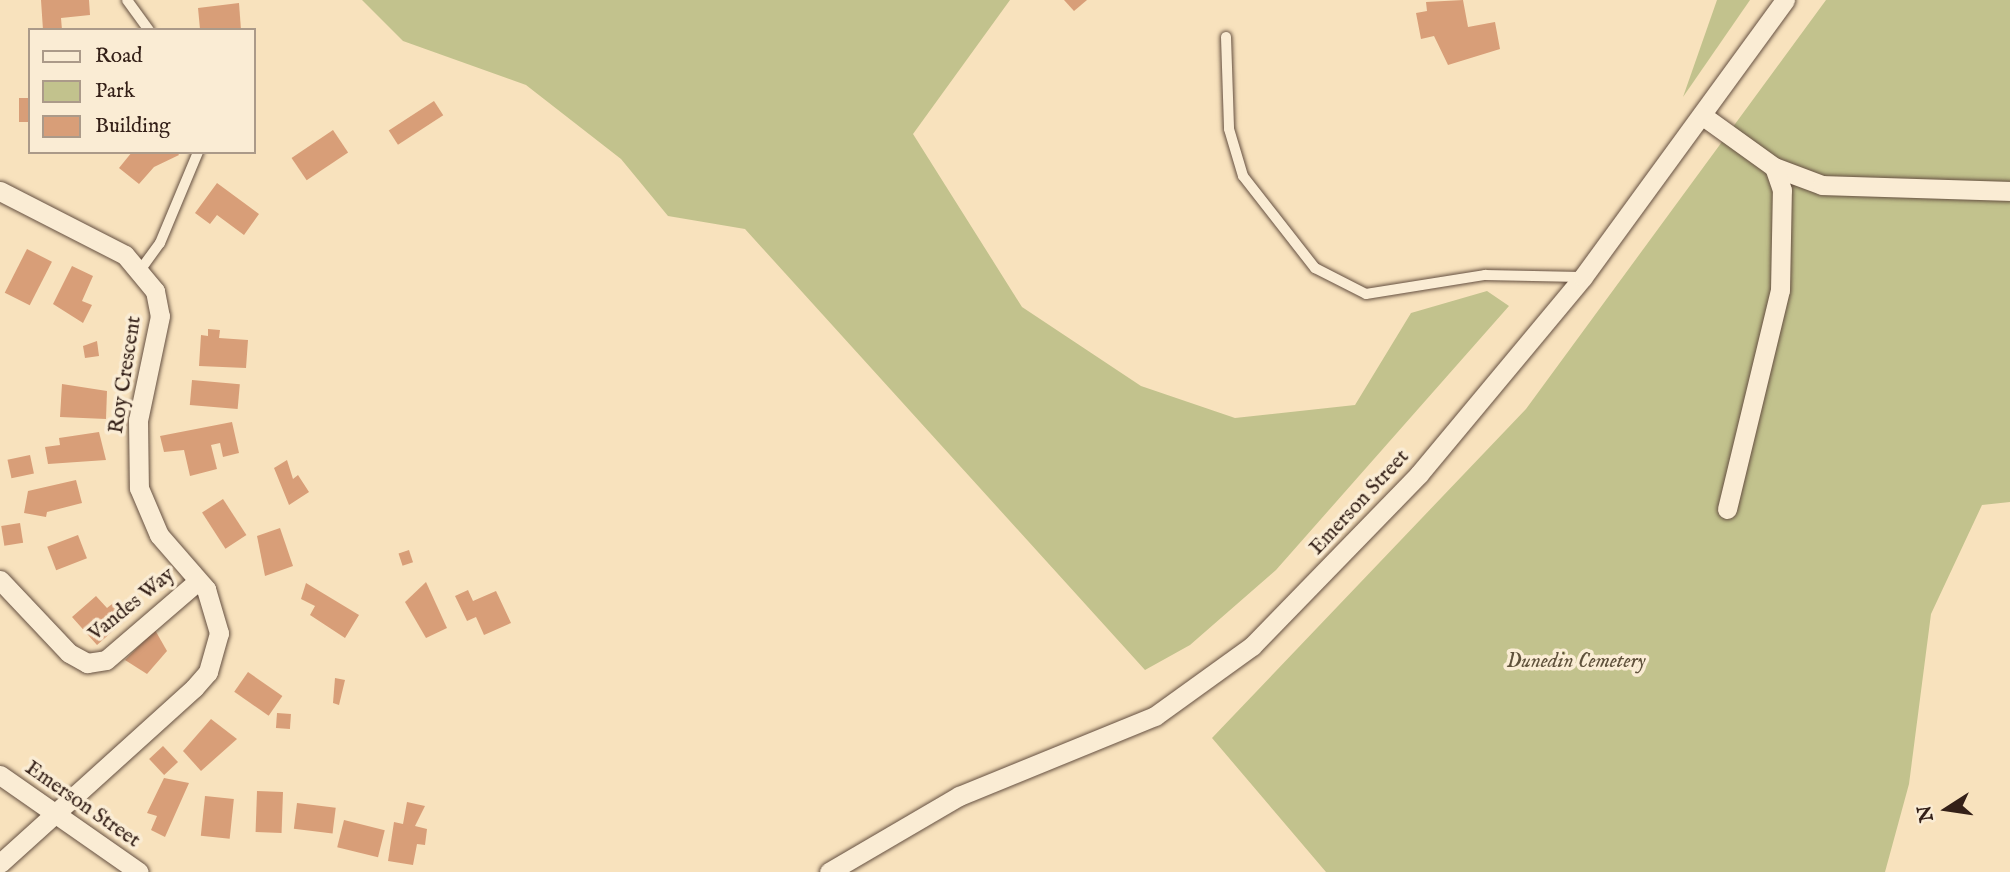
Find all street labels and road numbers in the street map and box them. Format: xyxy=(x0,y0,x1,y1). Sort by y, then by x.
street label: Roy Crescent xyxy=(104,314,148,436)
street label: Emerson Street xyxy=(1305,445,1415,561)
street label: Vandes Way xyxy=(84,563,180,647)
street label: Emerson Street xyxy=(20,756,144,854)

